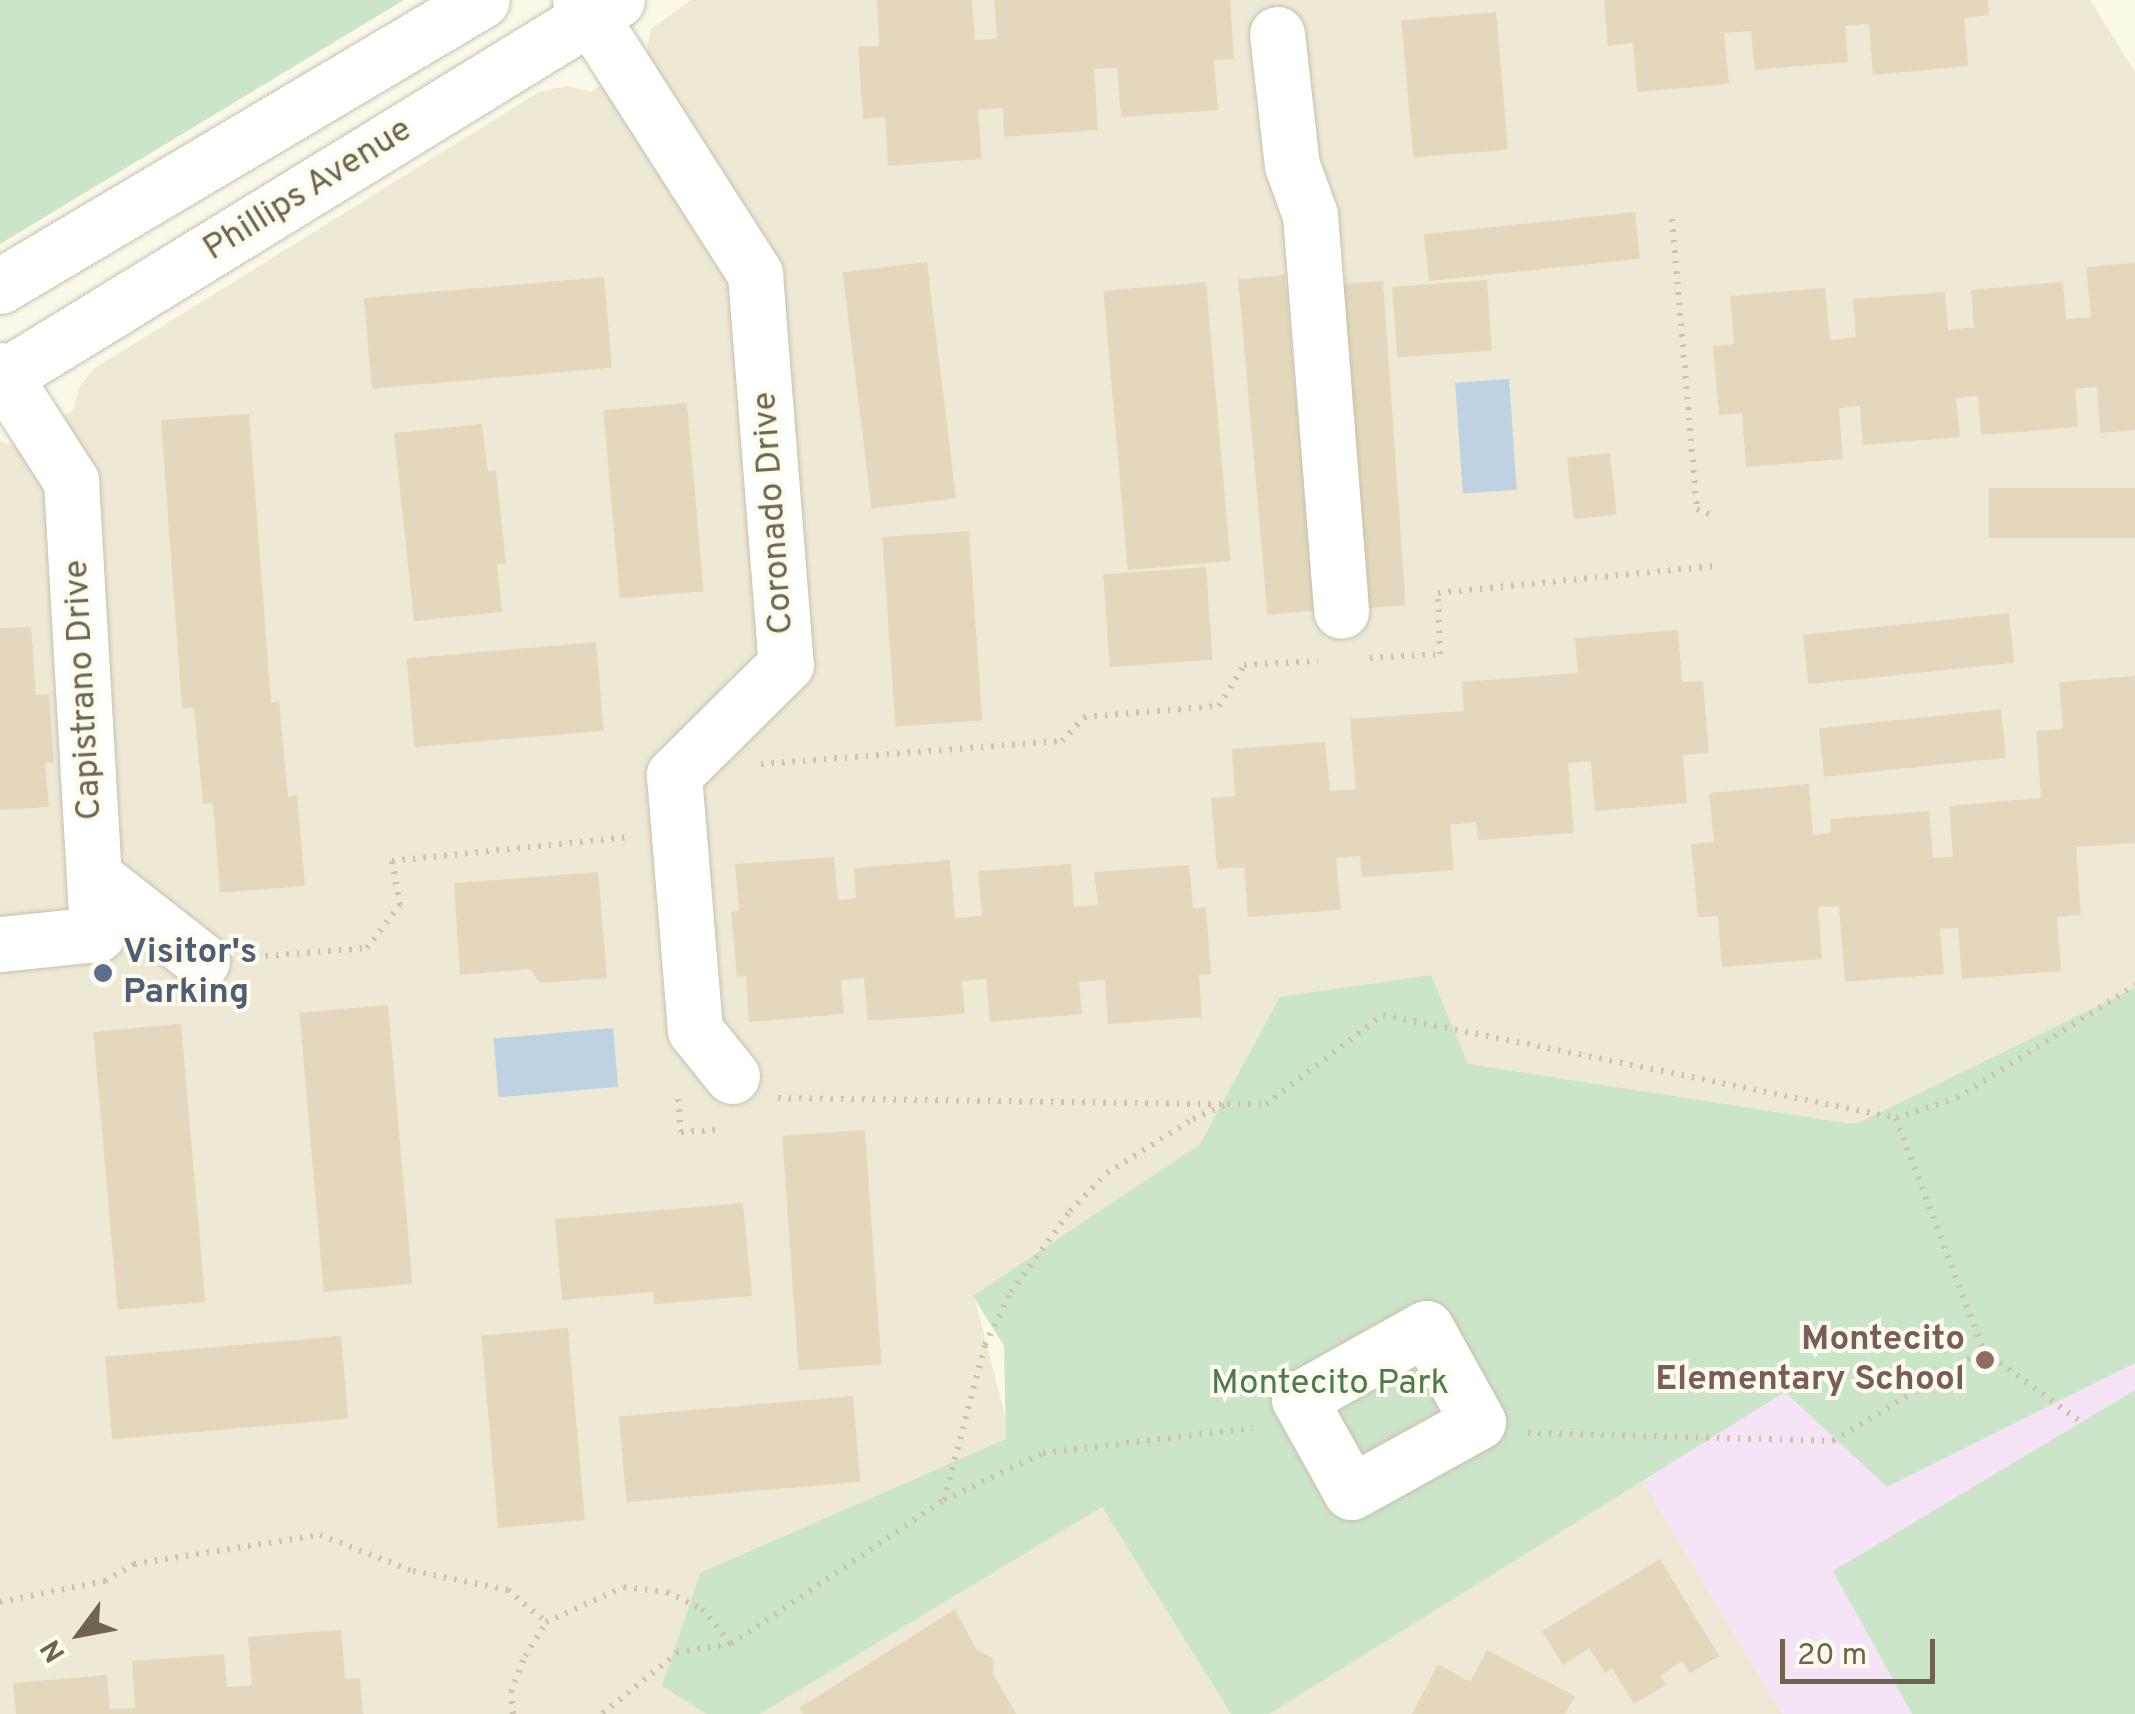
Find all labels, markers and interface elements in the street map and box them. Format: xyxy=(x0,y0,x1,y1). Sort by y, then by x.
street label: Phillips Avenue xyxy=(196,109,420,271)
street label: Coronado Drive xyxy=(745,390,803,636)
street label: Capistrano Drive xyxy=(56,559,112,821)
place label: Visitor's Parking xyxy=(123,932,257,1014)
marker: Visitor's Parking xyxy=(92,962,114,984)
place label: Montecito Elementary School xyxy=(1655,1319,1965,1401)
marker: Montecito Elementary School xyxy=(1974,1349,1996,1371)
park label: Montecito Park xyxy=(1211,1363,1449,1405)
north arrow xyxy=(30,1584,130,1684)
scale bar xyxy=(1785,1619,1940,1681)
text: N xyxy=(34,1632,75,1668)
text: 20 m xyxy=(1797,1638,1867,1675)

